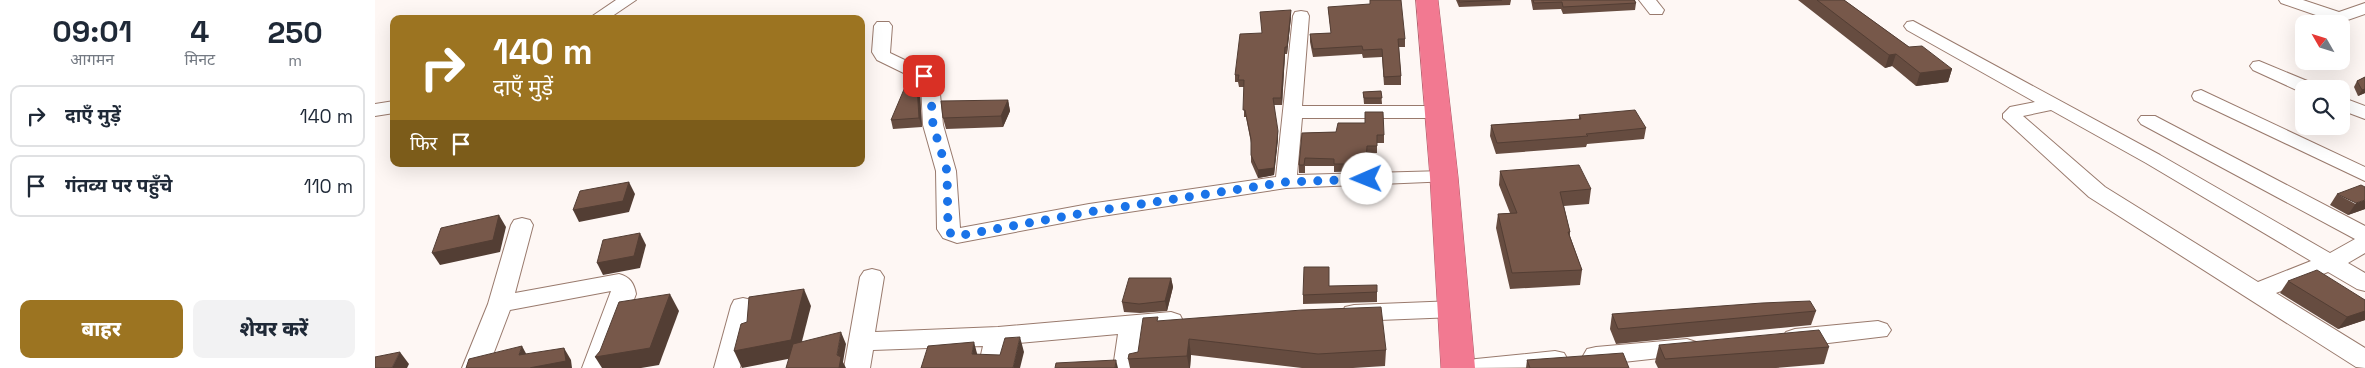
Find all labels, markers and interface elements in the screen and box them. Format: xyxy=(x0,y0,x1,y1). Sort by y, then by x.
text: 09:01 xyxy=(52,12,132,51)
text: 4 xyxy=(190,12,209,51)
text: 250 xyxy=(267,13,323,52)
north arrow xyxy=(2295,15,2350,70)
map controls xyxy=(2295,15,2350,135)
text: 140 m xyxy=(493,30,593,74)
icon: right xyxy=(410,35,475,100)
text: आगमन xyxy=(70,49,114,70)
text: मिनट xyxy=(184,49,215,70)
text: m xyxy=(288,50,302,71)
pin xyxy=(903,55,945,97)
icon: arrive xyxy=(910,62,938,90)
text: दाएँ मुड़ें xyxy=(493,73,553,101)
button: search xyxy=(2295,80,2350,135)
icon: right xyxy=(22,102,50,130)
text: दाएँ मुड़ें xyxy=(65,103,121,128)
text: 140 m xyxy=(300,104,353,129)
icon: arrive xyxy=(447,130,475,158)
text: फिर xyxy=(410,131,437,156)
position arrow xyxy=(1340,152,1392,204)
icon: arrive xyxy=(22,172,50,200)
text: गंतव्य पर पहुँचे xyxy=(65,173,172,198)
text: 110 m xyxy=(304,174,353,199)
button: बाहर xyxy=(20,300,183,358)
button: शेयर करें xyxy=(193,300,355,358)

